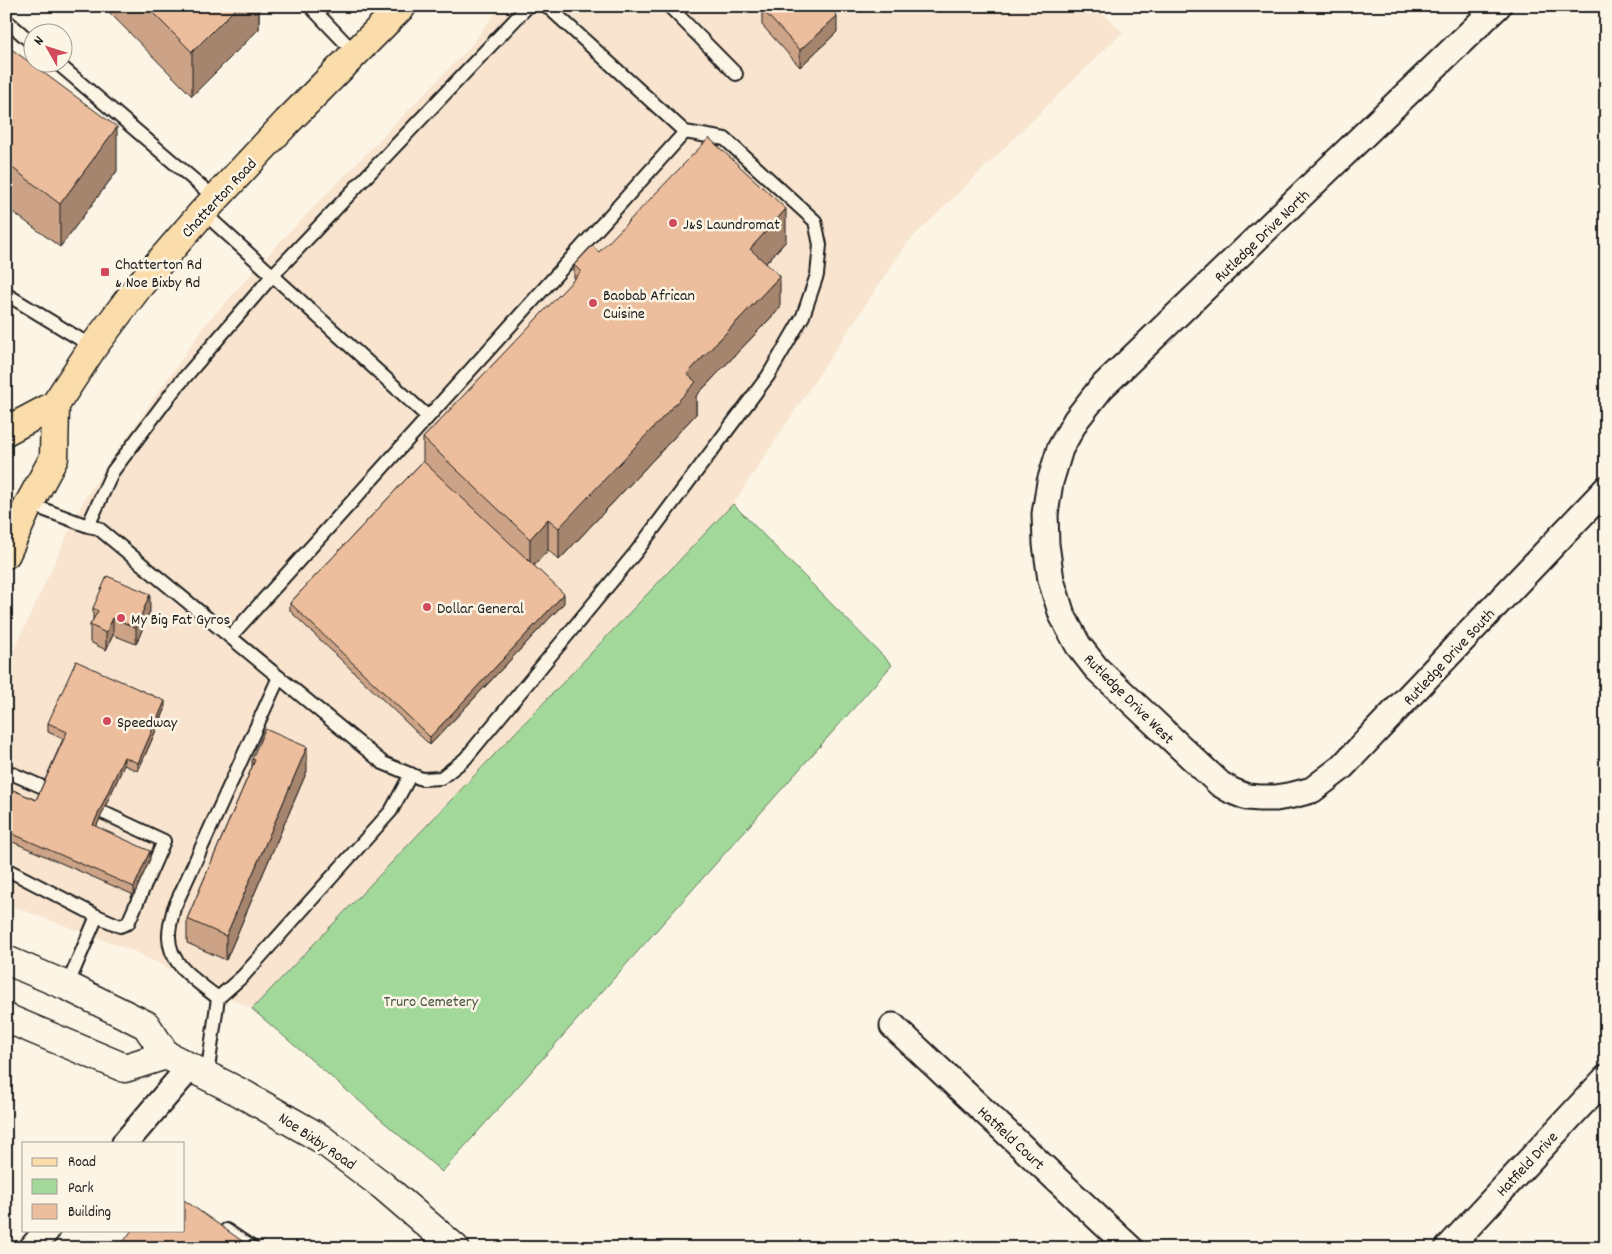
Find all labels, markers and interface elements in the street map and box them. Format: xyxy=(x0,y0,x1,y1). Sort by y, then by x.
north arrow xyxy=(22,22,72,72)
text: N xyxy=(30,32,49,50)
street label: Chatterton Road xyxy=(177,154,263,244)
street label: Rutledge Drive North xyxy=(1210,185,1316,289)
place label: J&S Laundromat xyxy=(683,214,780,237)
marker: J&S Laundromat xyxy=(667,217,679,229)
place label: Chatterton Rd & Noe Bixby Rd xyxy=(115,254,202,295)
marker: Chatterton Rd & Noe Bixby Rd xyxy=(99,266,111,278)
place label: Baobab African Cuisine xyxy=(603,285,695,326)
marker: Baobab African Cuisine xyxy=(587,297,599,309)
place label: Dollar General xyxy=(437,598,524,621)
marker: Dollar General xyxy=(421,601,433,613)
street label: Rutledge Drive South xyxy=(1399,604,1501,711)
place label: My Big Fat Gyros xyxy=(131,609,231,632)
marker: My Big Fat Gyros xyxy=(115,612,127,624)
street label: Rutledge Drive West xyxy=(1078,649,1179,750)
place label: Speedway xyxy=(117,712,178,735)
marker: Speedway xyxy=(101,715,113,727)
park label: Truro Cemetery xyxy=(384,991,479,1014)
street label: Hatfield Court xyxy=(971,1102,1049,1176)
street label: Noe Bixby Road xyxy=(273,1108,360,1177)
street label: Hatfield Drive xyxy=(1492,1127,1564,1202)
legend xyxy=(22,1142,185,1232)
text: Road xyxy=(68,1152,96,1174)
text: Park xyxy=(68,1178,94,1200)
text: Building xyxy=(68,1202,111,1224)

